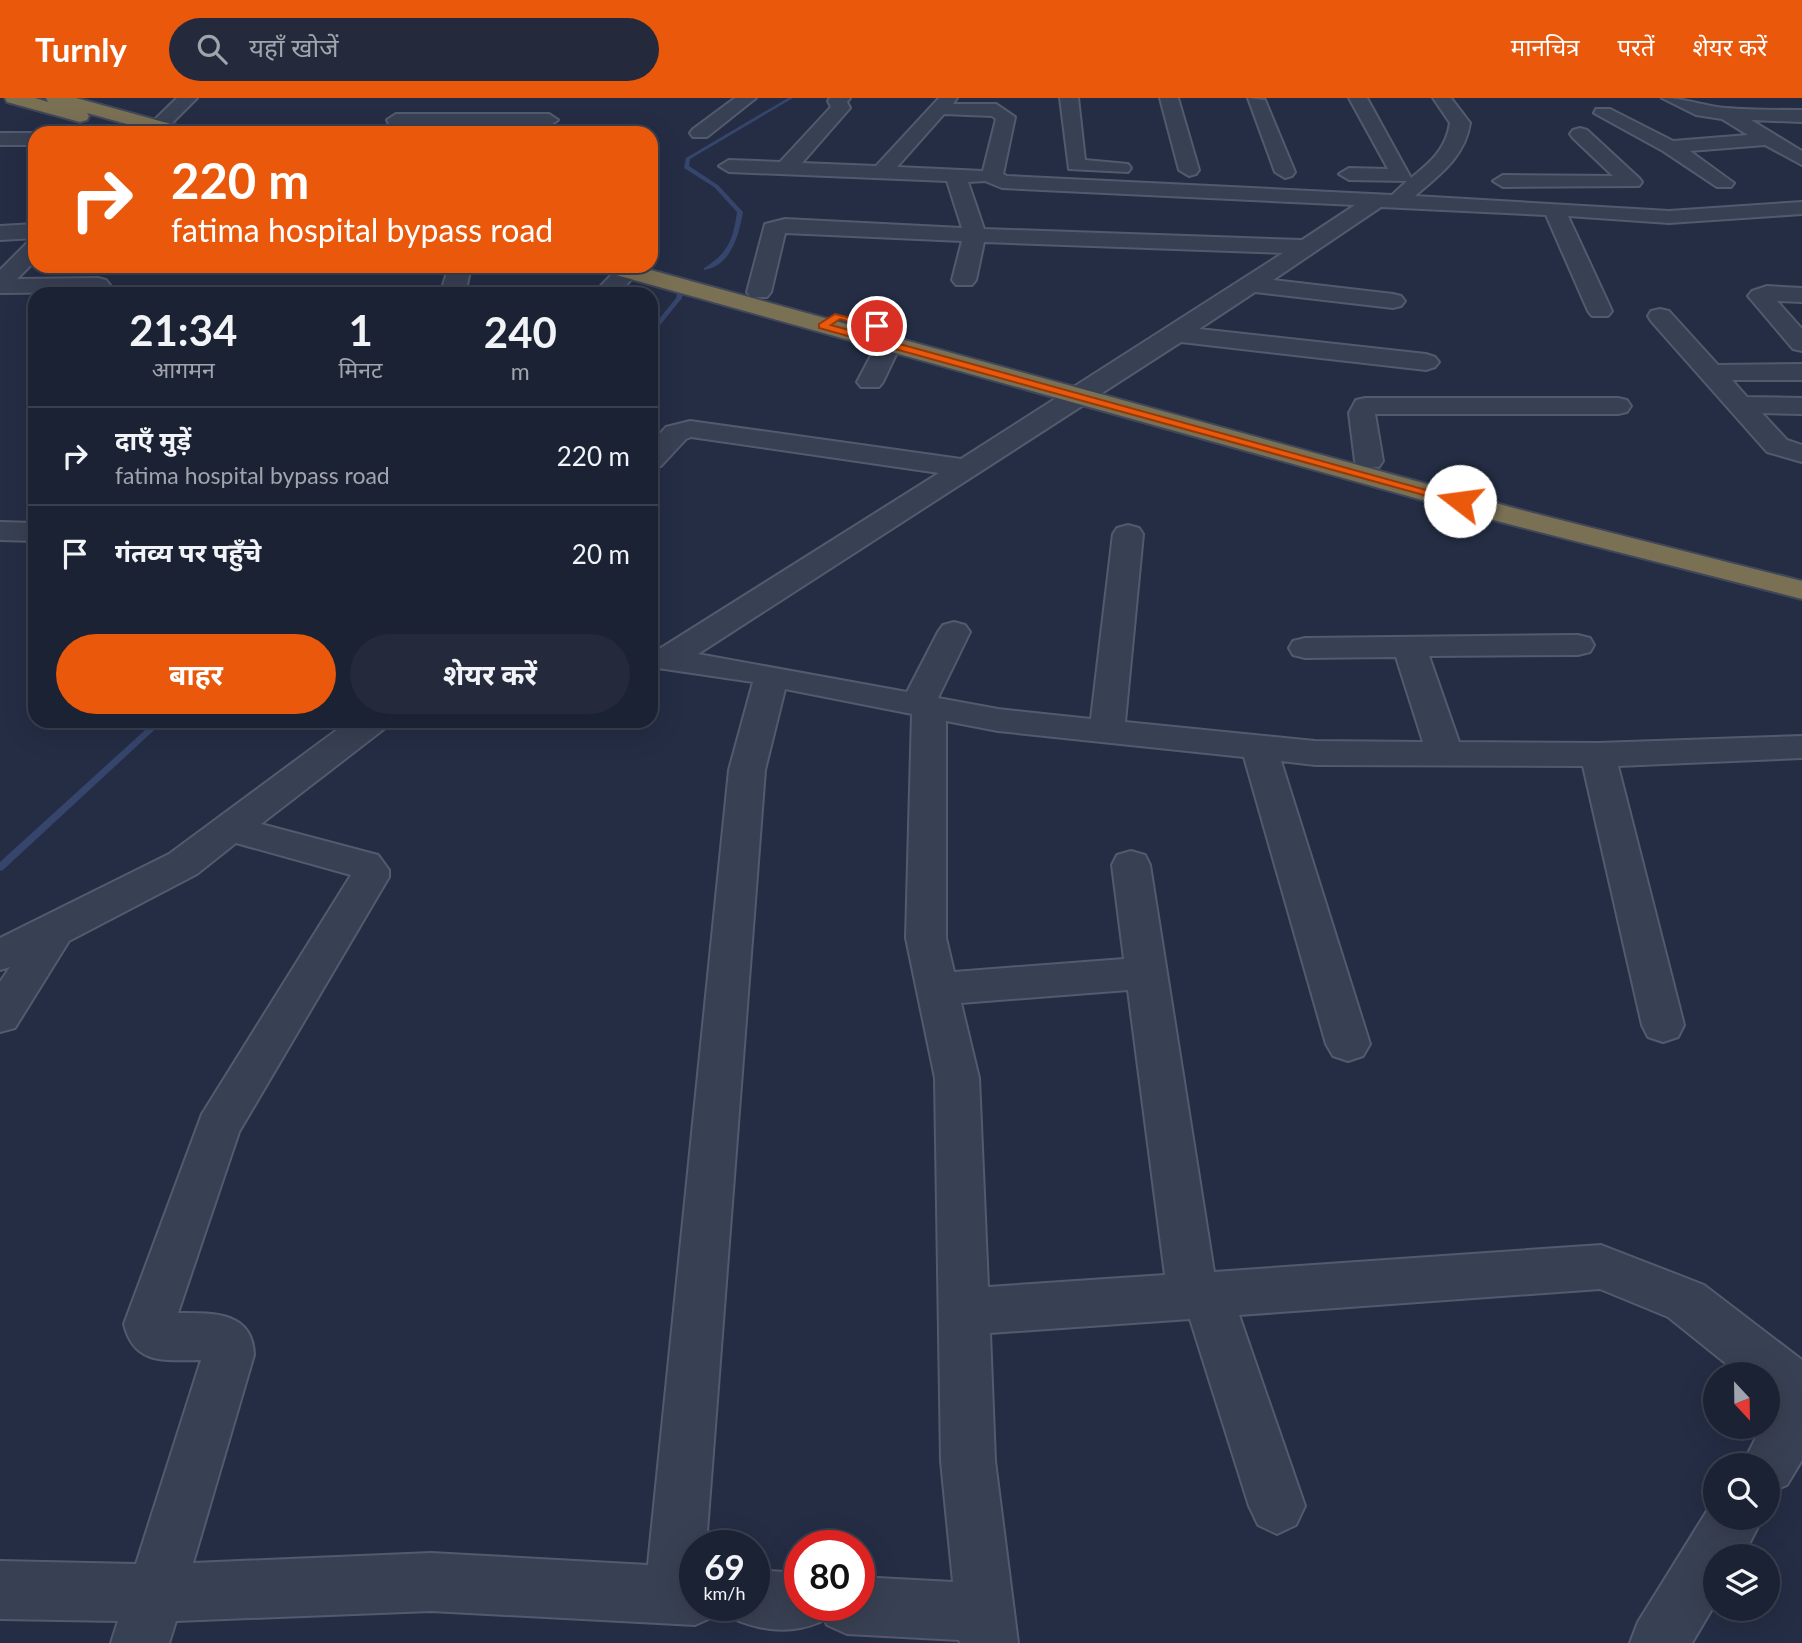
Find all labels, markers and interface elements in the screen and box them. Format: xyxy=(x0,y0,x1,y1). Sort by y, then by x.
search box xyxy=(169,18,659,81)
text: Turnly xyxy=(35,29,127,69)
icon: search xyxy=(193,30,231,68)
text: यहाँ खोजें xyxy=(249,31,338,63)
text: मानचित्र xyxy=(1511,32,1579,61)
text: परतें xyxy=(1617,32,1655,61)
text: शेयर करें xyxy=(1693,32,1767,61)
text: 220 m xyxy=(171,151,309,209)
icon: right xyxy=(56,154,147,245)
text: fatima hospital bypass road xyxy=(171,210,553,249)
pin xyxy=(847,296,907,356)
text: 21:34 xyxy=(129,305,237,355)
text: 1 xyxy=(348,305,373,355)
text: 240 xyxy=(484,307,557,357)
icon: arrive xyxy=(858,307,896,345)
text: आगमन xyxy=(152,355,215,383)
text: मिनट xyxy=(339,355,383,383)
text: m xyxy=(511,357,530,385)
text: दाएँ मुड़ें xyxy=(115,424,191,456)
icon: right xyxy=(56,437,94,475)
text: 220 m xyxy=(557,440,630,472)
text: fatima hospital bypass road xyxy=(115,461,390,489)
position arrow xyxy=(1423,464,1497,538)
icon: arrive xyxy=(56,535,94,573)
text: गंतव्य पर पहुँचे xyxy=(115,536,261,568)
text: 20 m xyxy=(572,538,630,570)
button: बाहर xyxy=(56,634,336,714)
button: शेयर करें xyxy=(350,634,630,714)
north arrow xyxy=(1703,1362,1780,1438)
map controls xyxy=(1703,1362,1780,1621)
button: search xyxy=(1703,1453,1780,1530)
speed limit sign: 80 xyxy=(784,1530,875,1621)
button: layers xyxy=(1703,1544,1780,1621)
text: 69 xyxy=(704,1545,745,1587)
text: km/h xyxy=(703,1582,746,1604)

